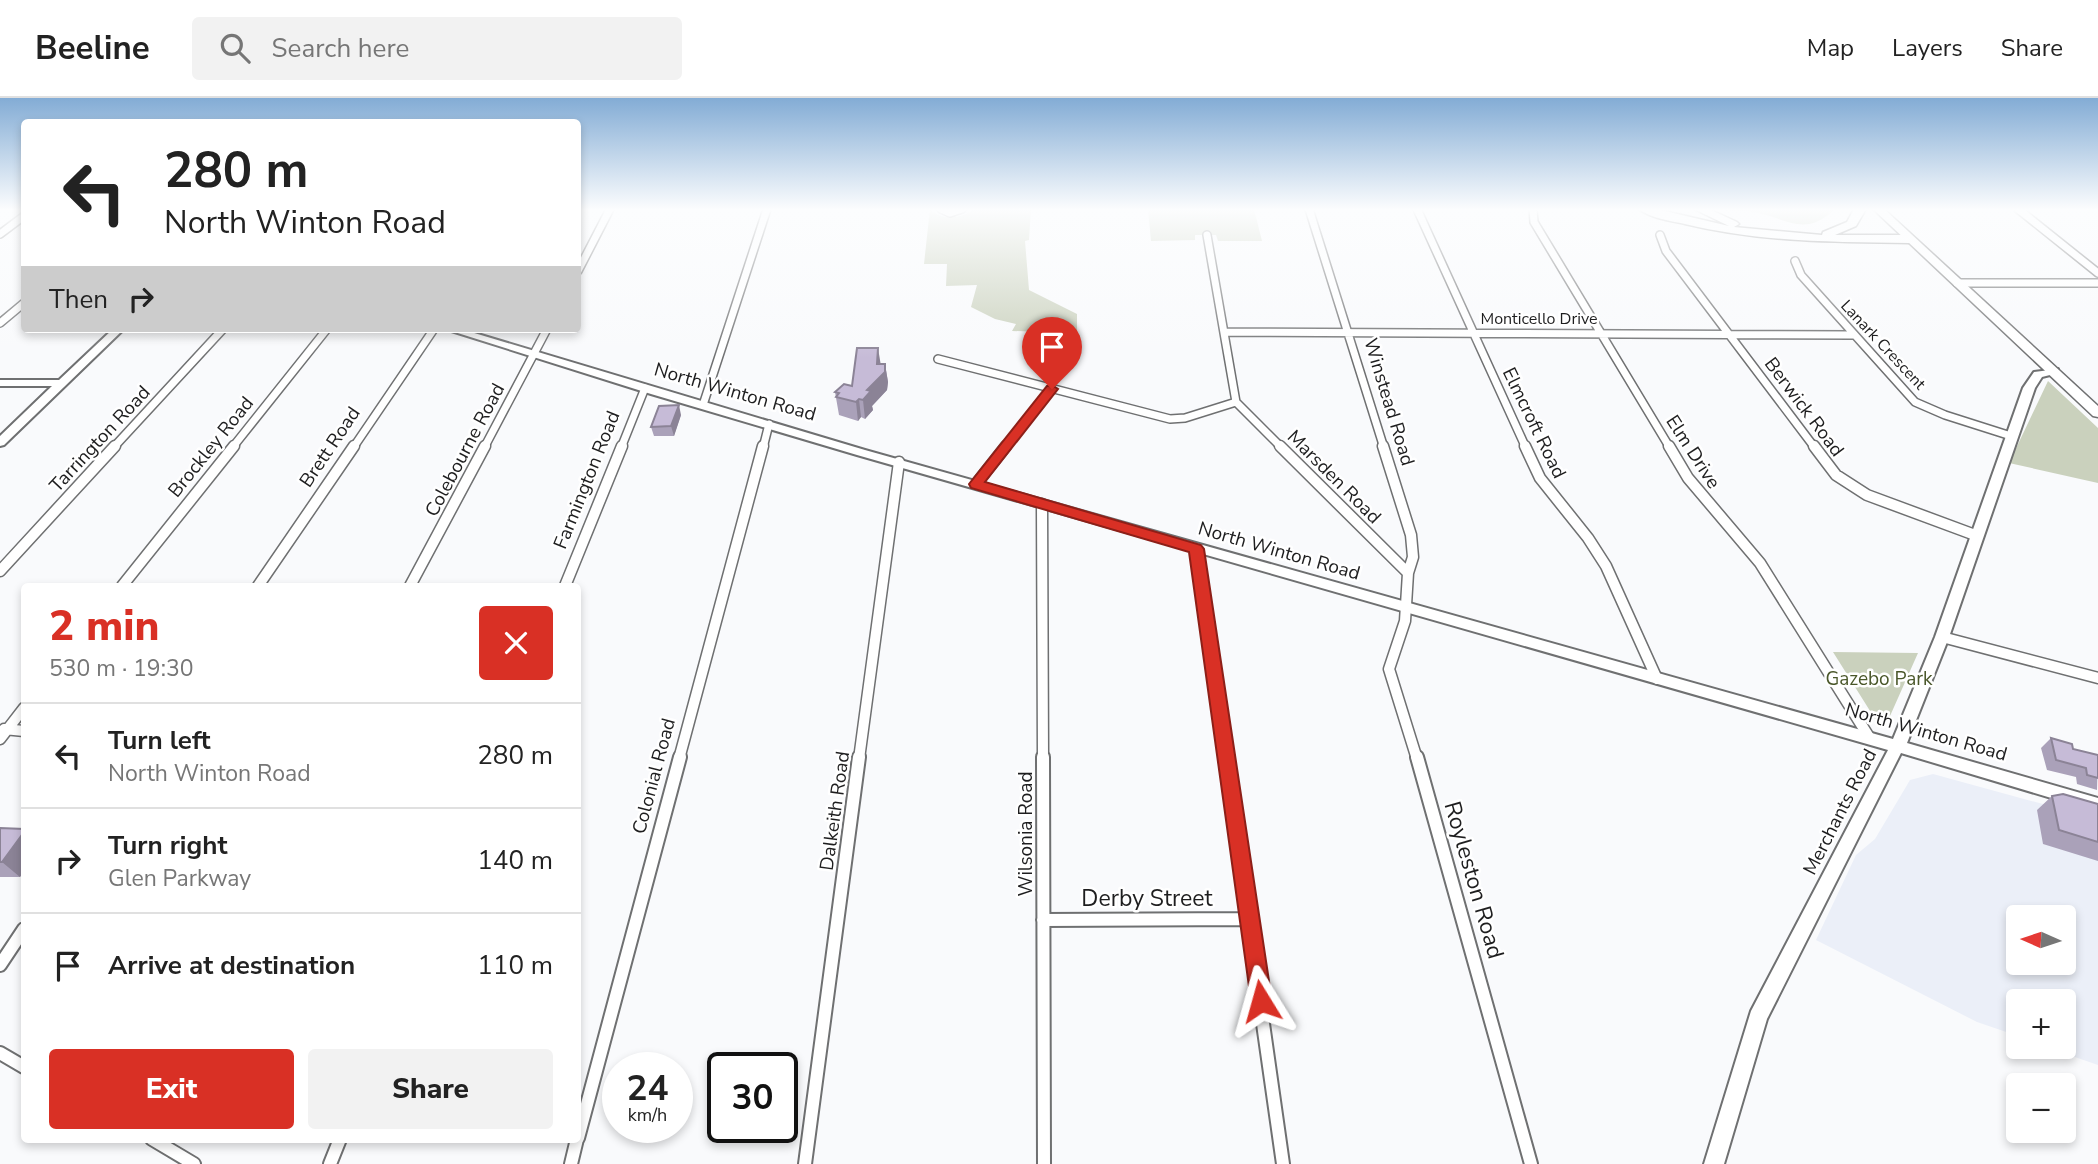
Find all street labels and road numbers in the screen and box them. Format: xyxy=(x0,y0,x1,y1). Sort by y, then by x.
street label: Lanark Crescent xyxy=(1836,295,1931,395)
street label: Monticello Drive xyxy=(1480,308,1598,330)
street label: Winstead Road xyxy=(1357,335,1421,469)
street label: Berwick Road xyxy=(1758,352,1850,462)
street label: North Winton Road xyxy=(651,356,819,428)
street label: Elmcroft Road xyxy=(1496,363,1572,483)
street label: Colebourne Road xyxy=(419,379,511,521)
street label: Tarrington Road xyxy=(44,380,156,498)
street label: Brockley Road xyxy=(162,391,260,503)
street label: Brett Road xyxy=(294,402,366,492)
street label: Farmington Road xyxy=(548,407,626,553)
street label: Elm Drive xyxy=(1660,410,1726,494)
street label: Marsden Road xyxy=(1281,424,1387,530)
street label: North Winton Road xyxy=(1195,515,1363,587)
street label: North Winton Road xyxy=(1842,696,2010,768)
street label: Colonial Road xyxy=(626,715,682,837)
street label: Merchants Road xyxy=(1797,744,1883,880)
street label: Dalkeith Road xyxy=(814,750,856,872)
street label: Wilsonia Road xyxy=(1013,772,1039,896)
street label: Royleston Road xyxy=(1437,798,1511,962)
street label: Derby Street xyxy=(1081,883,1214,914)

